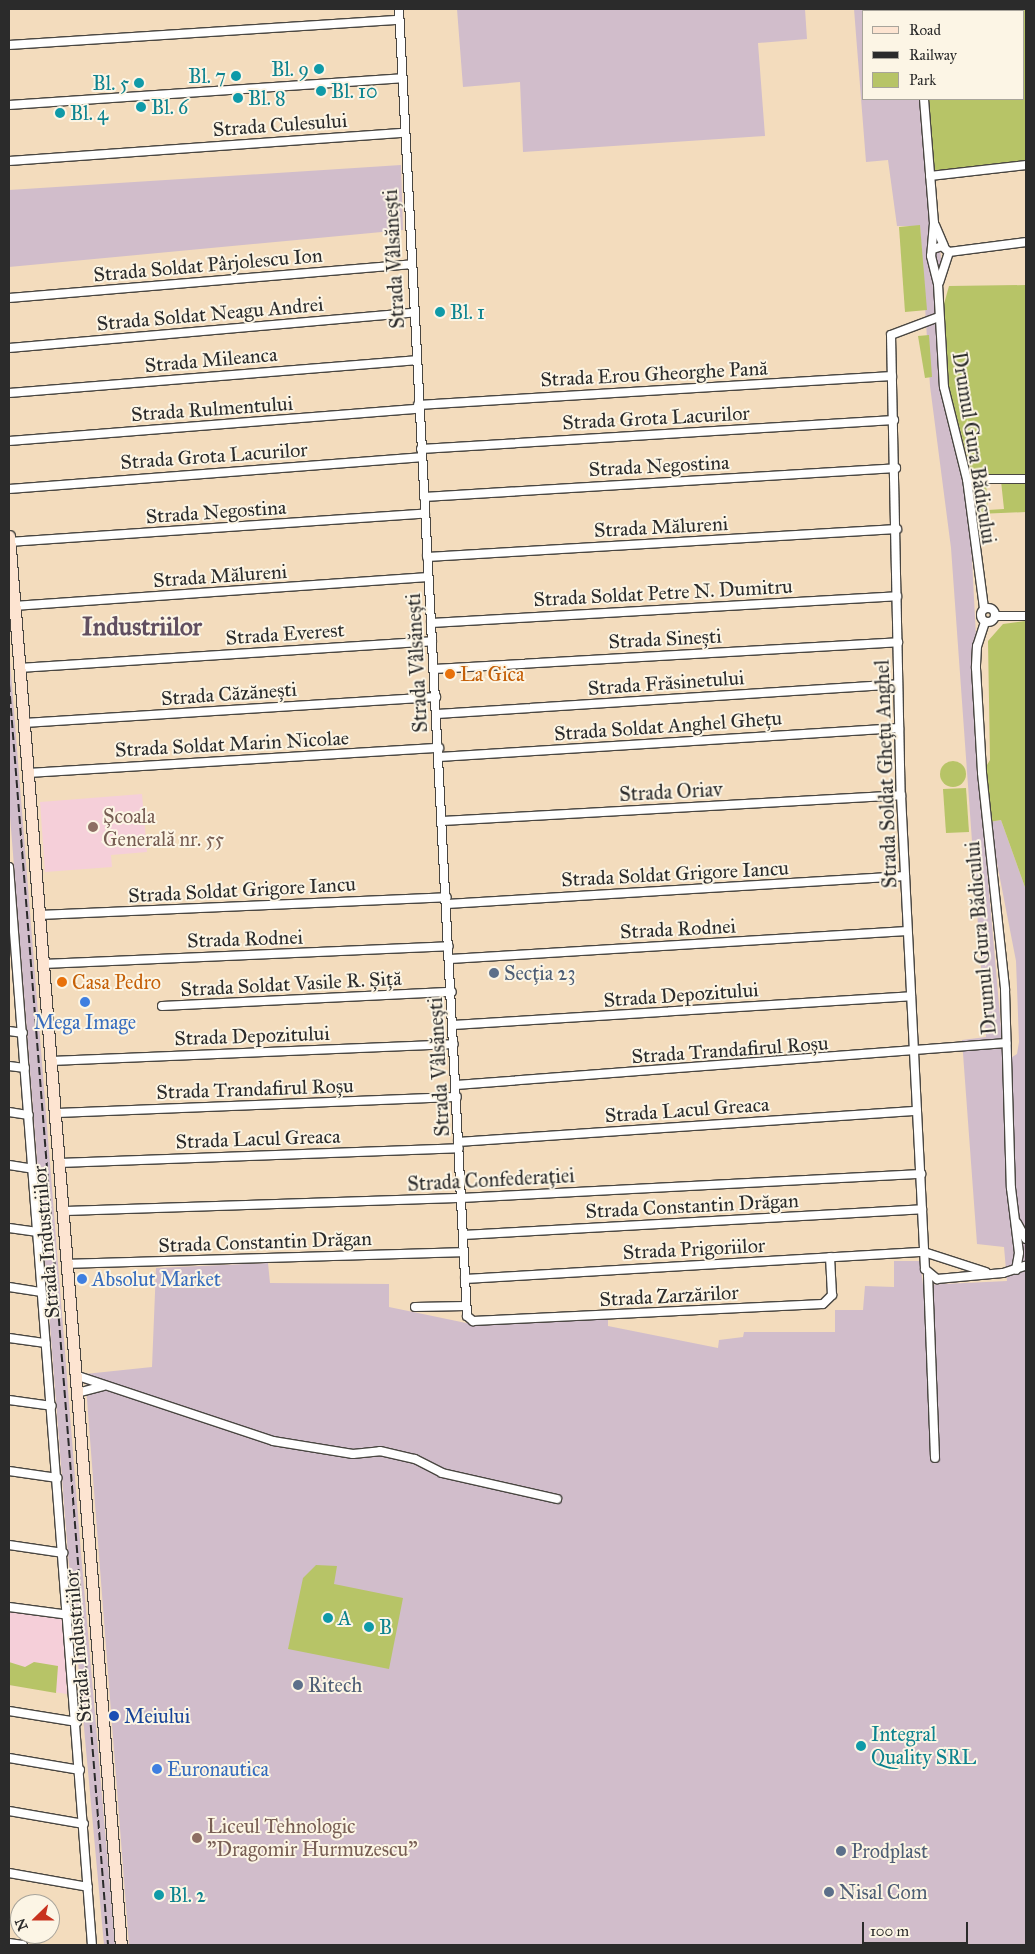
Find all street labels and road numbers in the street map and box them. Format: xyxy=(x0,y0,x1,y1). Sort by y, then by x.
street label: Strada Culesului xyxy=(212,108,348,142)
street label: Strada Vâlsănești xyxy=(378,189,410,329)
street label: Strada Soldat Pârjolescu Ion xyxy=(92,243,324,287)
street label: Strada Soldat Neagu Andrei xyxy=(96,292,324,336)
street label: Strada Mileanca xyxy=(144,342,278,378)
street label: Drumul Gura Bădicului xyxy=(947,350,1001,546)
street label: Strada Erou Gheorghe Pană xyxy=(540,356,768,392)
street label: Strada Rulmentului xyxy=(130,391,294,427)
street label: Strada Grota Lacurilor xyxy=(562,401,750,435)
street label: Strada Grota Lacurilor xyxy=(120,437,308,475)
street label: Strada Negostina xyxy=(588,450,730,482)
street label: Strada Negostina xyxy=(145,495,287,529)
street label: Strada Mălureni xyxy=(593,512,729,542)
street label: Strada Mălureni xyxy=(152,559,288,593)
street label: Strada Soldat Petre N. Dumitru xyxy=(533,574,793,612)
street label: Strada Vâlsănești xyxy=(401,593,433,733)
street label: Strada Everest xyxy=(225,618,345,650)
street label: Strada Sinești xyxy=(608,624,722,654)
street label: Strada Soldat Ghețu Anghel xyxy=(870,659,902,889)
street label: Strada Frăsinetului xyxy=(587,666,745,700)
street label: Strada Căzănești xyxy=(160,677,298,711)
street label: Strada Soldat Anghel Ghețu xyxy=(553,706,783,746)
street label: Strada Soldat Marin Nicolae xyxy=(114,726,350,762)
street label: Strada Oriav xyxy=(619,777,723,807)
street label: Drumul Gura Bădicului xyxy=(961,840,1001,1036)
street label: Strada Soldat Grigore Iancu xyxy=(560,856,790,892)
street label: Strada Soldat Grigore Iancu xyxy=(127,872,357,908)
street label: Strada Rodnei xyxy=(619,914,737,944)
street label: Strada Rodnei xyxy=(187,925,303,953)
street label: Strada Soldat Vasile R. Șiță xyxy=(180,966,402,1002)
street label: Strada Depozitului xyxy=(603,978,759,1012)
street label: Strada Vâlsănești xyxy=(423,997,455,1137)
street label: Strada Depozitului xyxy=(174,1021,330,1051)
street label: Strada Trandafirul Roșu xyxy=(631,1031,829,1069)
street label: Strada Trandafirul Roșu xyxy=(156,1074,354,1104)
street label: Strada Lacul Greaca xyxy=(604,1092,770,1128)
street label: Strada Lacul Greaca xyxy=(175,1124,341,1154)
street label: Strada Confederației xyxy=(407,1164,575,1196)
street label: Strada Industriilor xyxy=(27,1165,65,1319)
street label: Strada Constantin Drăgan xyxy=(585,1188,799,1224)
street label: Strada Constantin Drăgan xyxy=(158,1226,372,1258)
street label: Strada Prigoriilor xyxy=(622,1233,766,1265)
street label: Strada Zarzărilor xyxy=(599,1280,739,1312)
street label: Strada Industriilor xyxy=(59,1569,97,1723)

